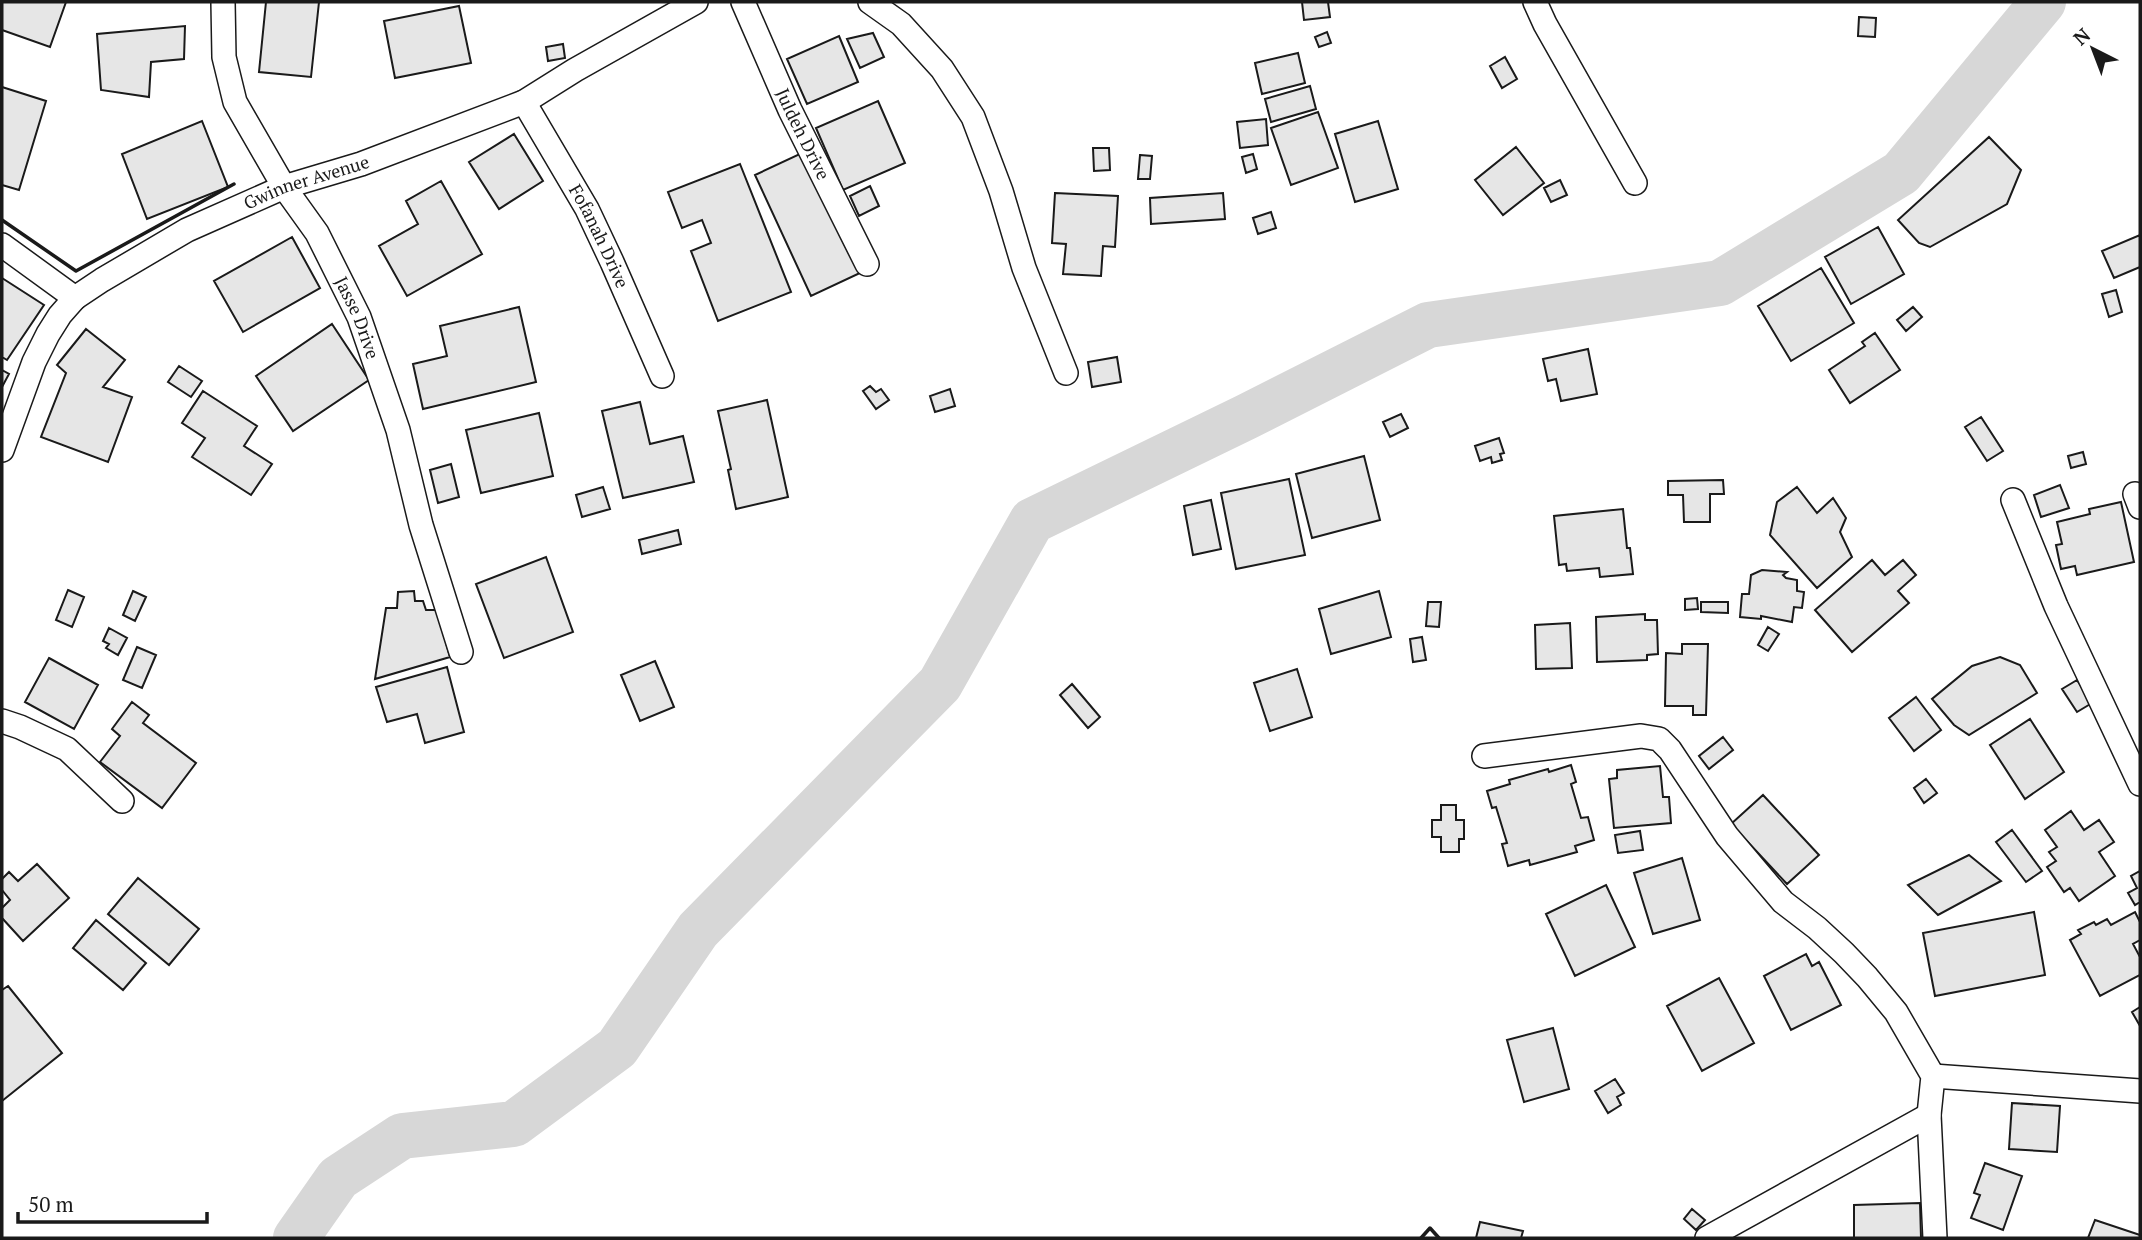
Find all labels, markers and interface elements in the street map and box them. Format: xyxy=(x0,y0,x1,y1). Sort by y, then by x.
north arrow xyxy=(2058,14,2128,84)
text: N xyxy=(2068,21,2095,50)
street label: Juldeh Drive xyxy=(771,84,836,183)
street label: Gwinner Avenue xyxy=(239,149,372,214)
street label: Fofanah Drive xyxy=(564,180,635,292)
street label: Jasse Drive xyxy=(330,272,386,362)
scale bar xyxy=(18,1180,206,1224)
text: 50 m xyxy=(28,1190,74,1218)

